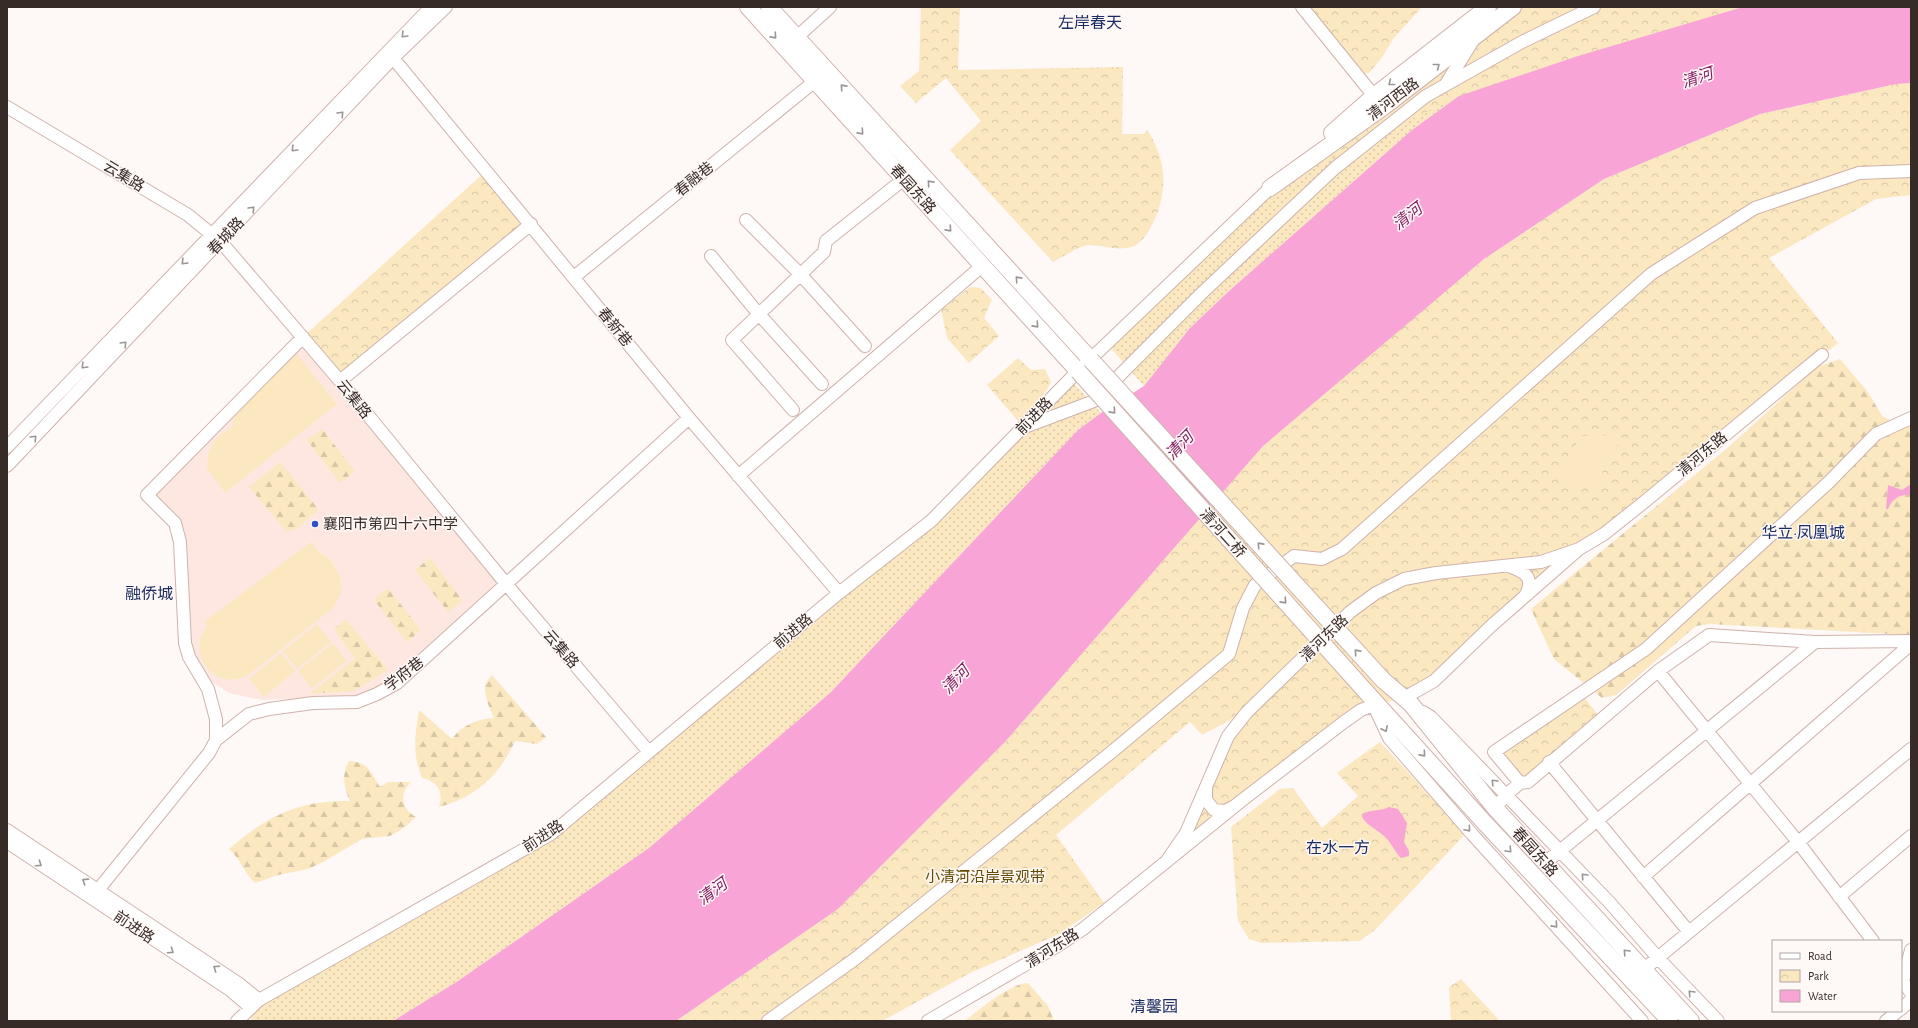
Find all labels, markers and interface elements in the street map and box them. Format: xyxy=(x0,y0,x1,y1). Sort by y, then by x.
district label: 左岸春天 xyxy=(1058,14,1122,31)
one-way arrow xyxy=(401,30,409,38)
one-way arrow xyxy=(770,31,777,39)
water label: 清河 xyxy=(1679,63,1718,91)
one-way arrow xyxy=(1432,64,1439,71)
street label: 清河西路 xyxy=(1364,75,1422,123)
one-way arrow xyxy=(1389,78,1396,85)
one-way arrow xyxy=(840,84,847,91)
one-way arrow xyxy=(336,111,343,119)
one-way arrow xyxy=(857,128,864,135)
one-way arrow xyxy=(292,144,299,151)
street label: 云集路 xyxy=(101,158,147,194)
street label: 春融巷 xyxy=(671,159,717,199)
street label: 春园东路 xyxy=(887,161,939,217)
one-way arrow xyxy=(927,180,935,188)
water label: 清河 xyxy=(1389,198,1428,233)
one-way arrow xyxy=(247,206,255,214)
street label: 春城路 xyxy=(205,214,247,258)
one-way arrow xyxy=(944,224,951,232)
one-way arrow xyxy=(181,257,189,265)
one-way arrow xyxy=(1015,276,1022,284)
street label: 春新巷 xyxy=(595,304,635,350)
one-way arrow xyxy=(1031,320,1039,328)
one-way arrow xyxy=(119,341,127,349)
one-way arrow xyxy=(81,361,89,369)
street label: 云集路 xyxy=(334,376,374,422)
street label: 前进路 xyxy=(1013,394,1055,438)
one-way arrow xyxy=(1108,406,1115,413)
water label: 清河 xyxy=(1162,426,1199,463)
street label: 清河东路 xyxy=(1674,429,1730,479)
one-way arrow xyxy=(29,435,37,443)
street label: 清河二桥 xyxy=(1197,505,1249,561)
place label: 襄阳市第四十六中学 xyxy=(323,516,458,532)
marker: 襄阳市第四十六中学 xyxy=(310,519,320,529)
district label: 华立·凤凰城 xyxy=(1761,524,1845,541)
one-way arrow xyxy=(1257,542,1265,550)
district label: 融侨城 xyxy=(125,585,173,602)
one-way arrow xyxy=(1280,596,1287,604)
street label: 前进路 xyxy=(771,610,815,652)
street label: 清河东路 xyxy=(1297,611,1351,665)
street label: 云集路 xyxy=(540,627,582,671)
one-way arrow xyxy=(1354,649,1361,656)
street label: 学府巷 xyxy=(381,654,427,694)
water label: 清河 xyxy=(938,660,975,697)
one-way arrow xyxy=(1380,725,1388,732)
one-way arrow xyxy=(1418,749,1425,757)
one-way arrow xyxy=(1491,779,1499,787)
street label: 前进路 xyxy=(520,817,566,855)
one-way arrow xyxy=(1463,824,1470,832)
street label: 春园东路 xyxy=(1509,824,1561,880)
district label: 在水一方 xyxy=(1306,839,1370,856)
one-way arrow xyxy=(1505,845,1512,853)
one-way arrow xyxy=(35,859,42,866)
park label: 小清河沿岸景观带 xyxy=(925,869,1045,885)
water label: 清河 xyxy=(694,873,733,908)
one-way arrow xyxy=(1581,873,1589,881)
one-way arrow xyxy=(82,878,89,885)
street label: 前进路 xyxy=(111,908,157,946)
one-way arrow xyxy=(1550,921,1557,928)
street label: 清河东路 xyxy=(1022,925,1082,971)
legend xyxy=(1772,940,1902,1012)
one-way arrow xyxy=(167,947,174,954)
one-way arrow xyxy=(1623,949,1630,957)
text: Road xyxy=(1808,950,1832,962)
one-way arrow xyxy=(214,966,221,973)
text: Park xyxy=(1808,970,1829,982)
one-way arrow xyxy=(1688,990,1696,998)
text: Water xyxy=(1808,990,1837,1002)
district label: 清馨园 xyxy=(1130,999,1178,1015)

